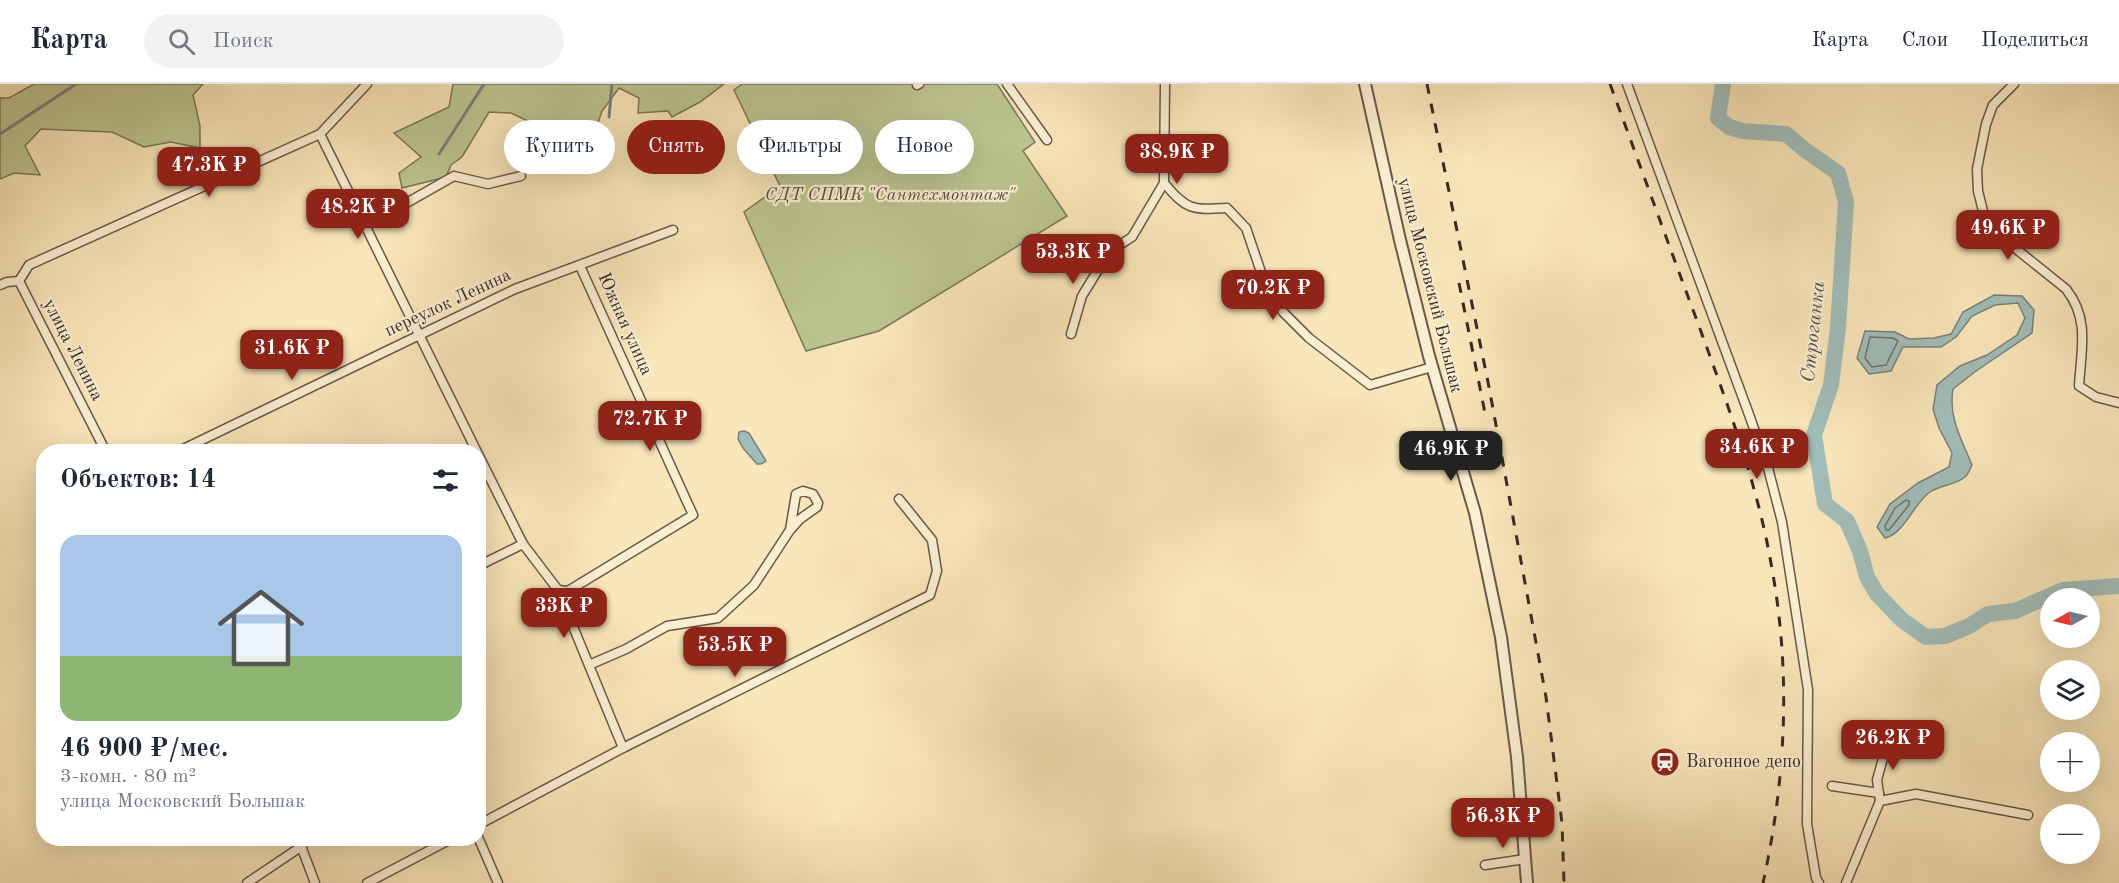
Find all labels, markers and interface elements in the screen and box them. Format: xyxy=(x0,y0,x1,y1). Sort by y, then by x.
search box xyxy=(144,14,564,68)
icon: search xyxy=(165,25,198,58)
text: Карта xyxy=(30,27,108,55)
text: Поиск xyxy=(213,30,274,52)
text: Карта xyxy=(1812,30,1869,51)
text: Слои xyxy=(1902,30,1948,51)
text: Поделиться xyxy=(1981,30,2089,51)
chip: Купить xyxy=(504,120,615,174)
chip: Снять xyxy=(627,120,725,174)
chip: Фильтры xyxy=(737,120,863,174)
chip: Новое xyxy=(875,120,974,174)
pin: 38.9K ₽ xyxy=(1122,134,1232,185)
text: 38.9K ₽ xyxy=(1139,143,1215,163)
pin: 47.3K ₽ xyxy=(154,147,264,198)
text: 47.3K ₽ xyxy=(171,156,247,176)
street label: улица Московский Большак xyxy=(1395,176,1465,394)
park label: СДТ СПМК "Сантехмонтаж" xyxy=(765,186,1016,204)
pin: 48.2K ₽ xyxy=(303,189,413,240)
text: 48.2K ₽ xyxy=(320,198,396,218)
pin: 49.6K ₽ xyxy=(1953,210,2063,261)
text: 49.6K ₽ xyxy=(1970,219,2046,239)
pin: 53.3K ₽ xyxy=(1018,234,1128,285)
text: 53.3K ₽ xyxy=(1035,243,1111,263)
street label: переулок Ленина xyxy=(382,266,514,340)
street label: Южная улица xyxy=(594,270,656,378)
pin: 70.2K ₽ xyxy=(1218,270,1328,321)
text: 70.2K ₽ xyxy=(1235,279,1311,299)
water label: Строганка xyxy=(1799,280,1829,384)
street label: улица Ленина xyxy=(40,296,106,404)
pin: 31.6K ₽ xyxy=(237,330,347,381)
text: 31.6K ₽ xyxy=(254,339,330,359)
pin: 72.7K ₽ xyxy=(595,401,705,452)
text: 72.7K ₽ xyxy=(612,410,688,430)
pin: 34.6K ₽ xyxy=(1702,429,1812,480)
pin: 46.9K ₽ xyxy=(1396,431,1506,482)
text: 34.6K ₽ xyxy=(1719,438,1795,458)
text: 46.9K ₽ xyxy=(1413,440,1489,460)
icon: filters xyxy=(429,464,462,497)
text: Объектов: 14 xyxy=(60,467,216,493)
icon: home xyxy=(207,574,315,682)
pin: 33K ₽ xyxy=(522,588,606,639)
north arrow xyxy=(2040,588,2100,648)
map controls xyxy=(2040,588,2100,864)
text: 33K ₽ xyxy=(535,597,593,617)
pin: 53.5K ₽ xyxy=(680,627,790,678)
text: 53.5K ₽ xyxy=(697,636,773,656)
button: layers xyxy=(2040,660,2100,720)
pin: 26.2K ₽ xyxy=(1838,720,1948,771)
text: 26.2K ₽ xyxy=(1855,729,1931,749)
button: + xyxy=(2040,732,2100,792)
text: 46 900 ₽/мес. xyxy=(60,736,228,762)
station icon: Вагонное депо xyxy=(1649,746,1681,778)
place label: Вагонное депо xyxy=(1686,753,1801,771)
text: 3-комн. · 80 m² xyxy=(60,767,196,787)
text: улица Московский Большак xyxy=(60,792,305,812)
pin: 56.3K ₽ xyxy=(1448,798,1558,849)
button: − xyxy=(2040,804,2100,864)
text: 56.3K ₽ xyxy=(1465,807,1541,827)

